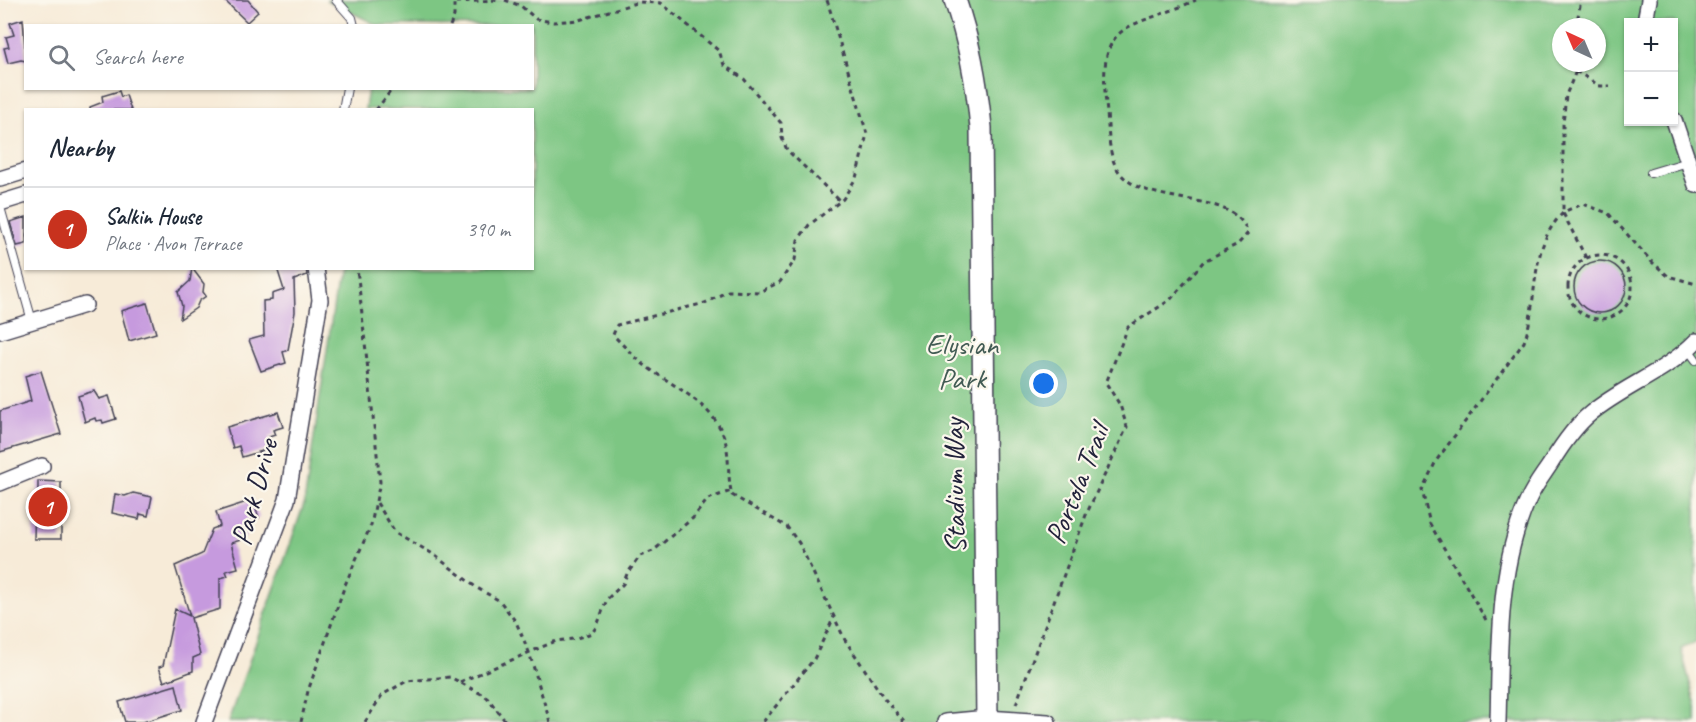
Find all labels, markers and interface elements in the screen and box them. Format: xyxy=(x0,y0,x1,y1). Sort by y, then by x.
north arrow xyxy=(1552,18,1606,72)
map controls xyxy=(1624,18,1678,126)
button: + xyxy=(1624,18,1678,72)
search box xyxy=(24,24,534,90)
icon: search xyxy=(45,41,78,74)
text: Search here xyxy=(93,43,183,71)
button: − xyxy=(1624,72,1678,126)
text: Nearby xyxy=(48,131,113,164)
text: Salkin House xyxy=(105,203,201,231)
text: 1 xyxy=(63,217,72,242)
text: 390 m xyxy=(467,217,510,242)
text: Place · Avon Terrace xyxy=(105,231,242,256)
park label: Elysian Park xyxy=(926,325,1000,397)
your location xyxy=(1029,369,1058,398)
street label: Portola Trail xyxy=(1036,414,1120,549)
street label: Stadium Way xyxy=(934,415,974,554)
street label: Park Drive xyxy=(222,433,287,549)
pin: 1 xyxy=(28,484,68,530)

